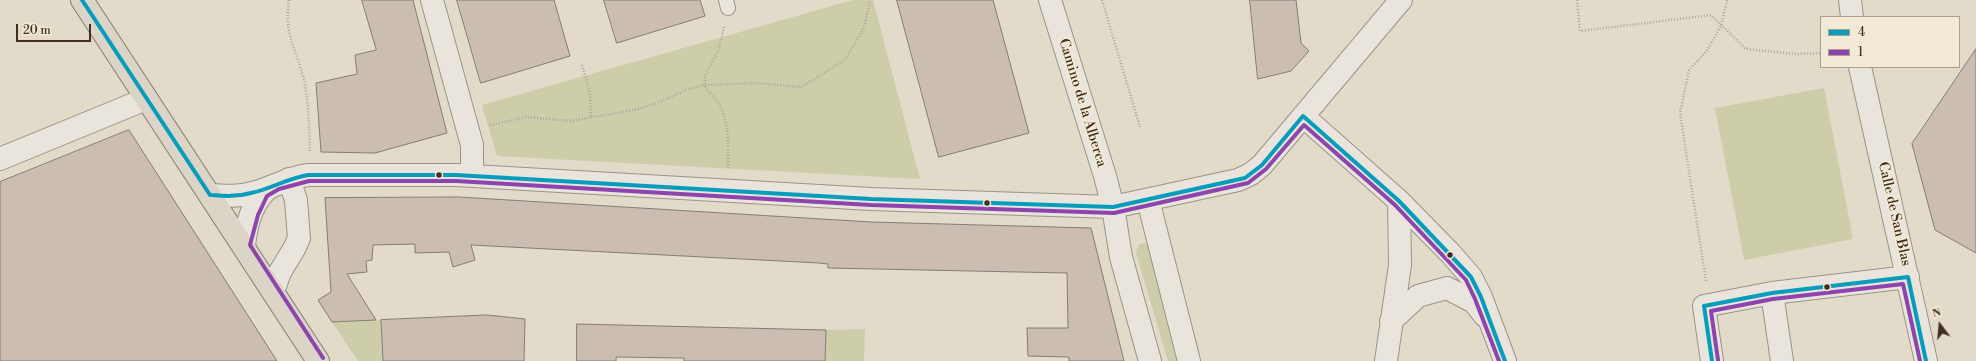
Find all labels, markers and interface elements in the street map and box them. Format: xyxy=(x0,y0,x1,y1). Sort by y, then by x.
scale bar xyxy=(18,16,93,42)
legend xyxy=(1820,16,1960,68)
text: 20 m xyxy=(23,23,51,38)
text: 4 xyxy=(1858,25,1865,40)
street label: Camino de la Alberca xyxy=(1054,37,1110,169)
text: 1 xyxy=(1858,45,1863,60)
street label: Calle de San Blas xyxy=(1874,160,1914,268)
unlabelled marker xyxy=(434,170,444,180)
unlabelled marker xyxy=(982,198,992,208)
unlabelled marker xyxy=(1445,250,1455,260)
unlabelled marker xyxy=(1822,282,1832,292)
north arrow xyxy=(1920,305,1960,345)
text: N xyxy=(1931,306,1943,321)

